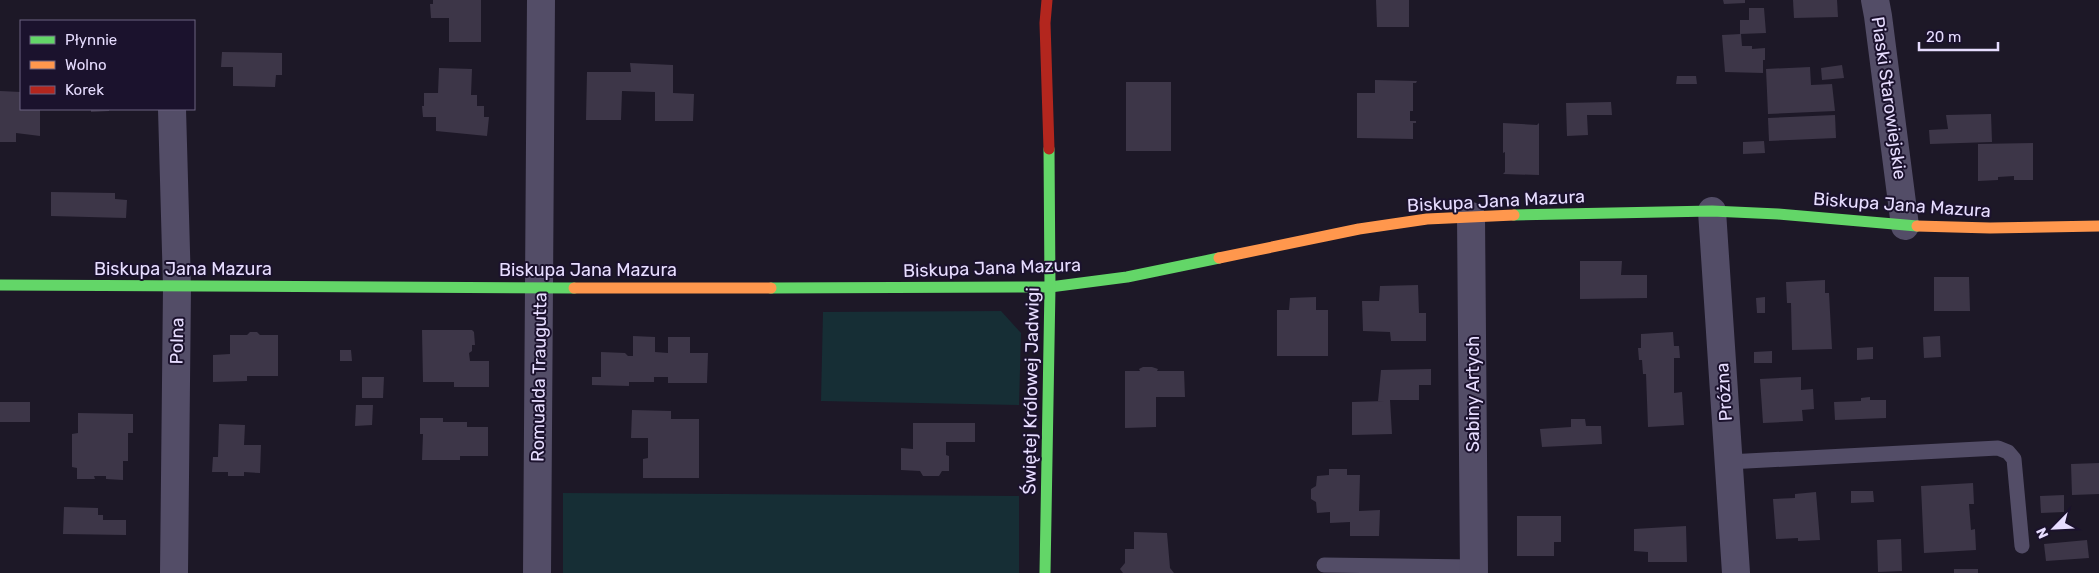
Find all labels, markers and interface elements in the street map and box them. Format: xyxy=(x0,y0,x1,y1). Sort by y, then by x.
street label: Piaski Starowiejskie xyxy=(1867,15,1911,181)
legend xyxy=(20,20,195,110)
scale bar xyxy=(1919,20,1998,52)
text: 20 m xyxy=(1926,28,1961,46)
text: Płynnie xyxy=(65,31,117,49)
text: Wolno xyxy=(65,56,107,74)
text: Korek xyxy=(65,81,104,99)
street label: Biskupa Jana Mazura xyxy=(1406,185,1586,217)
street label: Biskupa Jana Mazura xyxy=(1812,188,1992,222)
street label: Biskupa Jana Mazura xyxy=(903,254,1081,282)
street label: Biskupa Jana Mazura xyxy=(94,258,272,280)
street label: Biskupa Jana Mazura xyxy=(499,259,677,281)
street label: Świętej Królowej Jadwigi xyxy=(1018,287,1044,495)
street label: Romualda Traugutta xyxy=(527,292,551,462)
street label: Polna xyxy=(166,317,188,365)
street label: Sabiny Artych xyxy=(1462,336,1484,452)
street label: Próżna xyxy=(1711,362,1737,422)
north arrow xyxy=(2029,503,2079,553)
text: N xyxy=(2033,525,2052,541)

